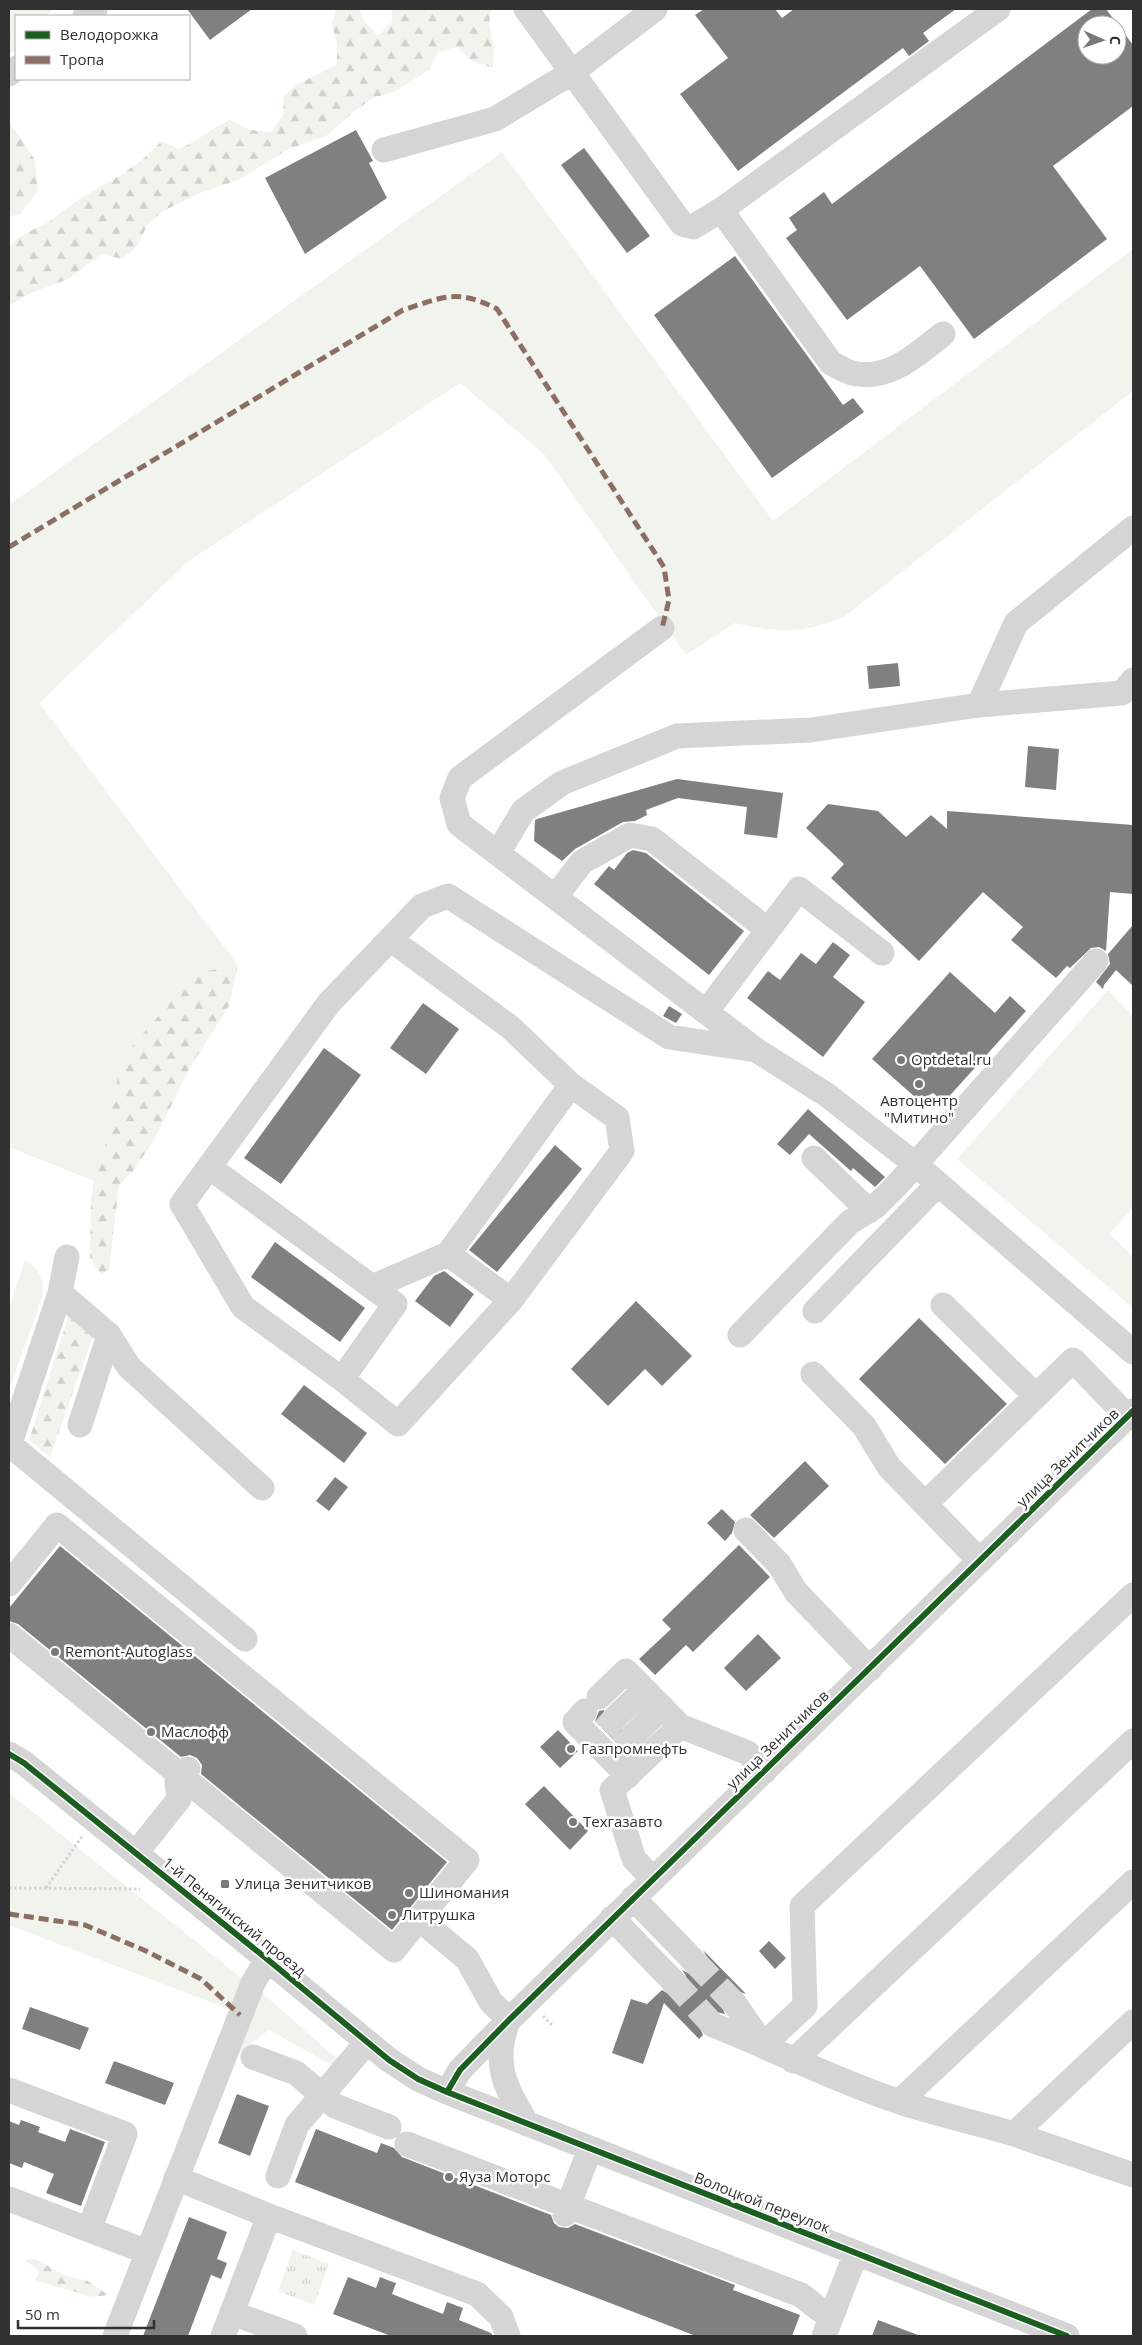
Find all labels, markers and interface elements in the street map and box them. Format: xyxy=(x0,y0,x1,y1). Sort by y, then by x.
legend xyxy=(15,15,190,80)
north arrow xyxy=(1077,15,1127,65)
text: Велодорожка xyxy=(60,24,159,44)
text: С xyxy=(1106,36,1125,45)
text: Тропа xyxy=(60,49,104,69)
place label: Optdetal.ru xyxy=(911,1049,992,1069)
marker: Optdetal.ru xyxy=(895,1054,907,1066)
marker: Автоцентр "Митино" xyxy=(913,1078,925,1090)
place label: Автоцентр "Митино" xyxy=(880,1090,958,1127)
street label: улица Зенитчиков xyxy=(1012,1403,1123,1511)
place label: Remont-Autoglass xyxy=(65,1641,193,1661)
marker: Remont-Autoglass xyxy=(49,1646,61,1658)
street label: улица Зенитчиков xyxy=(722,1685,833,1793)
place label: Маслофф xyxy=(161,1721,229,1741)
marker: Маслофф xyxy=(145,1726,157,1738)
place label: Газпромнефть xyxy=(581,1738,688,1758)
marker: Газпромнефть xyxy=(565,1743,577,1755)
place label: Техгазавто xyxy=(583,1811,663,1831)
marker: Техгазавто xyxy=(567,1816,579,1828)
street label: 1-й Пенягинский проезд xyxy=(159,1852,311,1981)
place label: Улица Зенитчиков xyxy=(235,1873,371,1893)
marker: Улица Зенитчиков xyxy=(219,1878,231,1890)
place label: Шиномания xyxy=(419,1882,509,1902)
marker: Шиномания xyxy=(403,1887,415,1899)
place label: Литрушка xyxy=(402,1904,475,1924)
marker: Литрушка xyxy=(386,1909,398,1921)
place label: Яуза Моторс xyxy=(459,2166,550,2186)
street label: Волоцкой переулок xyxy=(691,2167,833,2237)
marker: Яуза Моторс xyxy=(443,2171,455,2183)
scale bar xyxy=(18,2298,154,2330)
text: 50 m xyxy=(25,2304,60,2324)

